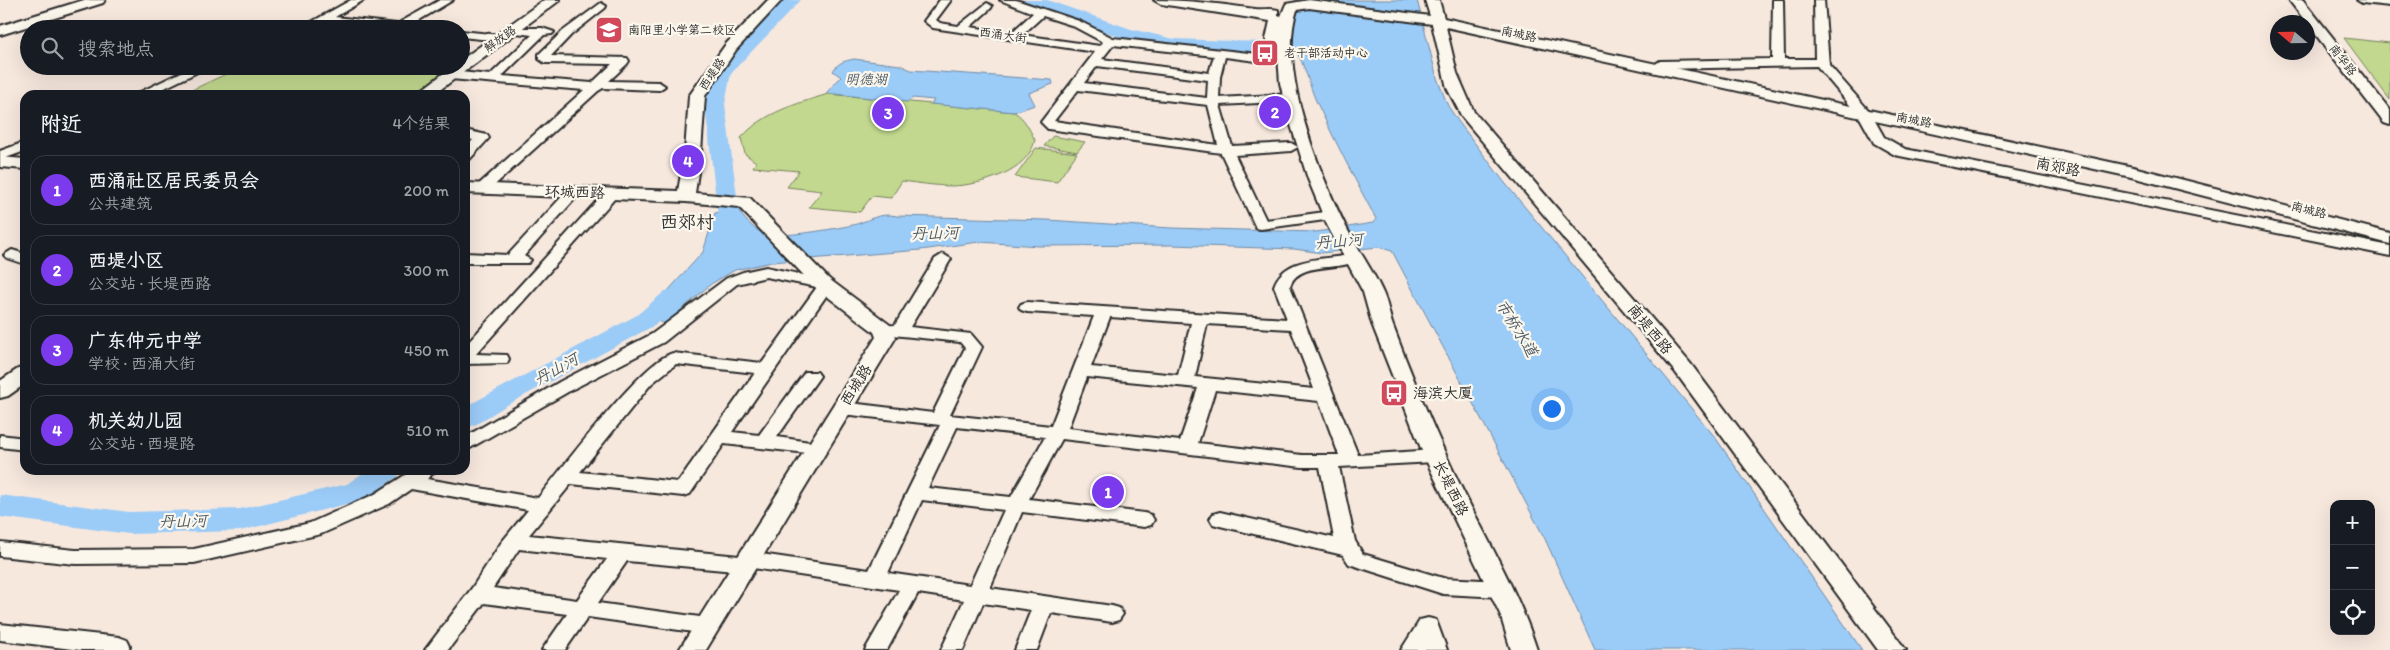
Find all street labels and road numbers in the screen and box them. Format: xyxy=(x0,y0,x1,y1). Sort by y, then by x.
street label: 解放路 xyxy=(481,23,519,55)
street label: 南城路 xyxy=(1500,23,1538,45)
street label: 西涌大街 xyxy=(978,25,1028,45)
street label: 南华路 xyxy=(2326,42,2360,78)
street label: 西堤路 xyxy=(696,55,728,93)
street label: 南城路 xyxy=(1895,110,1933,130)
street label: 南郊路 xyxy=(2034,154,2082,180)
street label: 环城西路 xyxy=(545,182,605,202)
street label: 南城路 xyxy=(2290,199,2328,221)
street label: 南堤西路 xyxy=(1624,300,1676,358)
street label: 西城路 xyxy=(836,361,876,409)
street label: 长堤西路 xyxy=(1430,457,1472,519)

